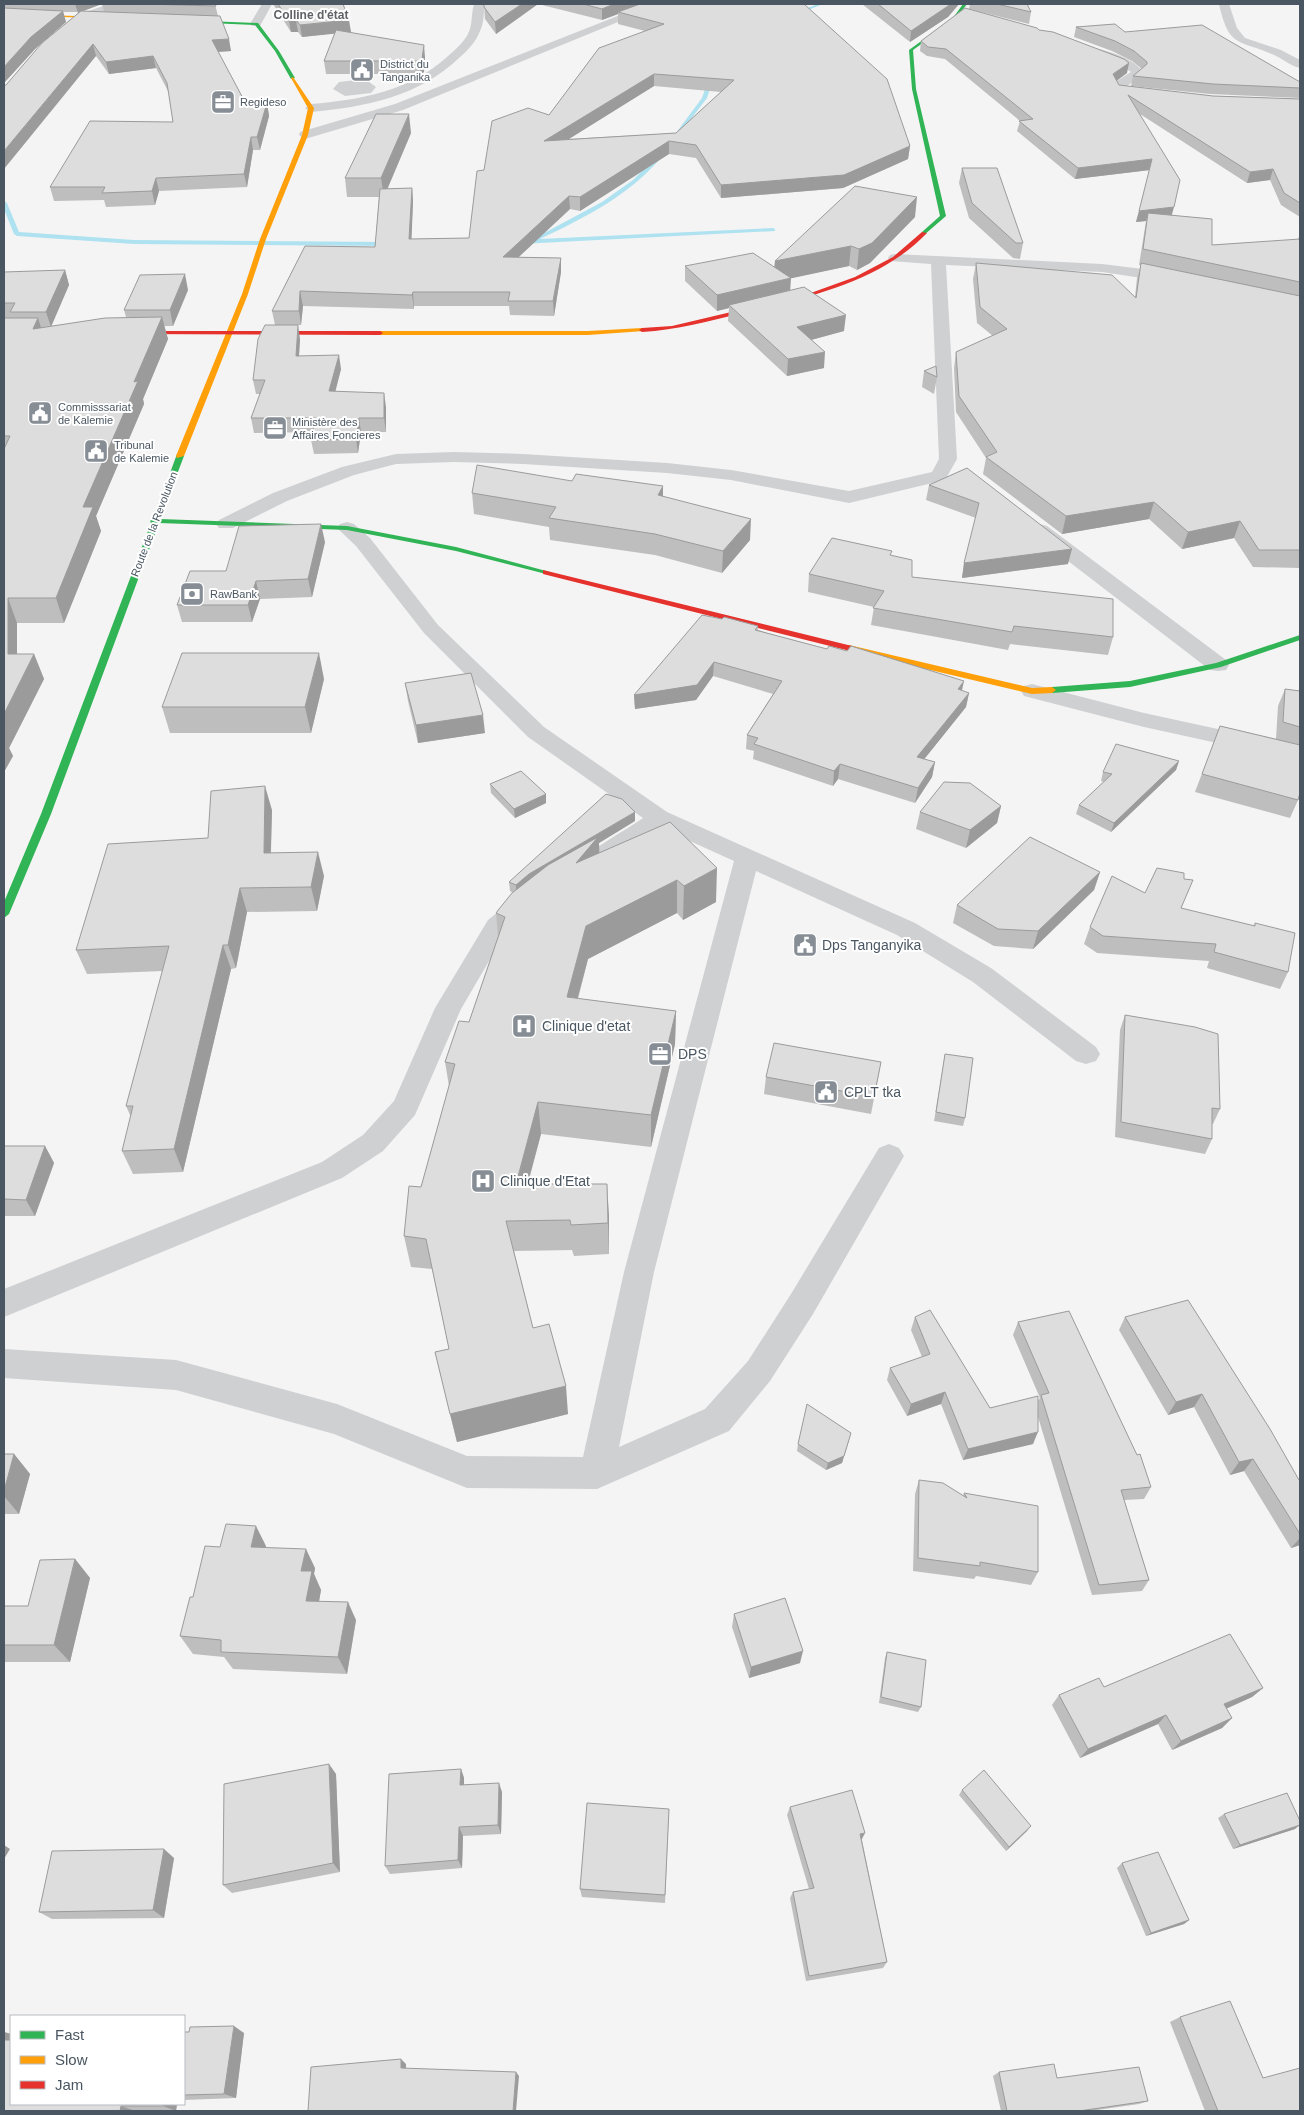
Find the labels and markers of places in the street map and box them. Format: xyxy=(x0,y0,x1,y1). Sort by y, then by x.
public building icon: District du Tanganika xyxy=(349,57,375,83)
place label: District du Tanganika xyxy=(380,58,431,83)
office icon: Regideso xyxy=(210,89,236,115)
place label: Regideso xyxy=(240,96,286,108)
public building icon: Commisssariat de Kalemie xyxy=(27,400,53,426)
place label: Commisssariat de Kalemie xyxy=(58,401,131,426)
office icon: Ministère des Affaires Foncieres xyxy=(262,415,288,441)
place label: Ministère des Affaires Foncieres xyxy=(292,416,381,441)
public building icon: Tribunal de Kalemie xyxy=(83,438,109,464)
place label: Tribunal de Kalemie xyxy=(114,439,169,464)
bank icon: RawBank xyxy=(179,581,205,607)
place label: RawBank xyxy=(210,588,258,600)
public building icon: Dps Tanganyika xyxy=(792,932,818,958)
place label: Dps Tanganyika xyxy=(822,937,922,953)
hospital icon: Clinique d'etat xyxy=(511,1013,537,1039)
place label: Clinique d'etat xyxy=(542,1018,630,1034)
office icon: DPS xyxy=(647,1041,673,1067)
place label: DPS xyxy=(678,1046,707,1062)
public building icon: CPLT tka xyxy=(813,1079,839,1105)
place label: CPLT tka xyxy=(844,1084,901,1100)
hospital icon: Clinique d'Etat xyxy=(470,1168,496,1194)
place label: Clinique d'Etat xyxy=(500,1173,590,1189)

